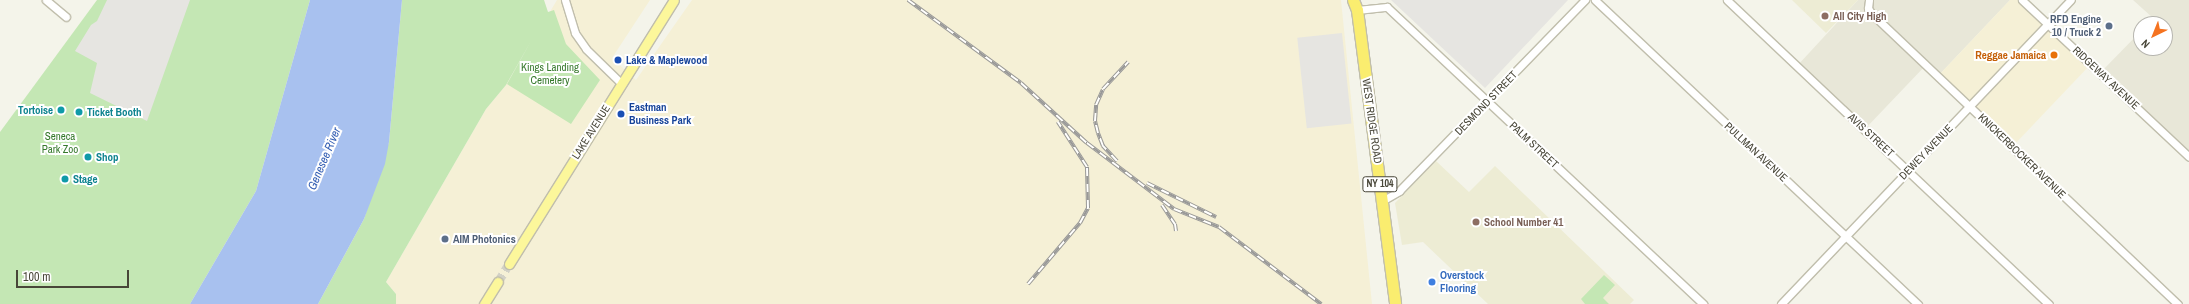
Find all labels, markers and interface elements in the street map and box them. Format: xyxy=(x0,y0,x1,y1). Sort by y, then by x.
place label: All City High xyxy=(1833,9,1887,23)
marker: All City High xyxy=(1820,11,1830,21)
place label: RFD Engine 10 / Truck 2 xyxy=(2050,13,2101,39)
north arrow xyxy=(2133,16,2173,56)
marker: RFD Engine 10 / Truck 2 xyxy=(2104,21,2114,31)
text: N xyxy=(2138,37,2153,51)
street label: RIDGEWAY AVENUE xyxy=(2070,43,2142,113)
place label: Reggae Jamaica xyxy=(1975,48,2046,62)
marker: Reggae Jamaica xyxy=(2049,50,2059,60)
place label: Lake & Maplewood xyxy=(626,53,707,67)
marker: Lake & Maplewood xyxy=(613,55,623,65)
park label: Kings Landing Cemetery xyxy=(521,61,579,87)
street label: DESMOND STREET xyxy=(1452,68,1520,138)
street label: WEST RIDGE ROAD xyxy=(1360,78,1384,164)
place label: Eastman Business Park xyxy=(629,101,691,127)
street label: LAKE AVENUE xyxy=(569,102,613,162)
place label: Tortoise xyxy=(18,103,53,117)
marker: Tortoise xyxy=(56,105,66,115)
place label: Ticket Booth xyxy=(87,105,141,119)
marker: Ticket Booth xyxy=(74,107,84,117)
marker: Eastman Business Park xyxy=(616,109,626,119)
street label: AVIS STREET xyxy=(1845,110,1897,160)
street label: KNICKERBOCKER AVENUE xyxy=(1975,111,2069,201)
street label: PALM STREET xyxy=(1507,119,1561,171)
street label: PULLMAN AVENUE xyxy=(1722,119,1790,185)
street label: DEWEY AVENUE xyxy=(1896,122,1956,182)
water label: Genesee River xyxy=(305,126,345,192)
park label: Seneca Park Zoo xyxy=(42,130,78,156)
place label: Shop xyxy=(96,150,119,164)
marker: Shop xyxy=(83,152,93,162)
place label: Stage xyxy=(73,172,98,186)
marker: Stage xyxy=(60,174,70,184)
road number: NY 104 xyxy=(1362,176,1398,192)
place label: School Number 41 xyxy=(1484,215,1563,229)
marker: School Number 41 xyxy=(1471,217,1481,227)
place label: AIM Photonics xyxy=(453,232,516,246)
marker: AIM Photonics xyxy=(440,234,450,244)
scale bar xyxy=(18,262,131,288)
text: 100 m xyxy=(23,269,50,285)
place label: Overstock Flooring xyxy=(1440,269,1484,295)
marker: Overstock Flooring xyxy=(1427,277,1437,287)

